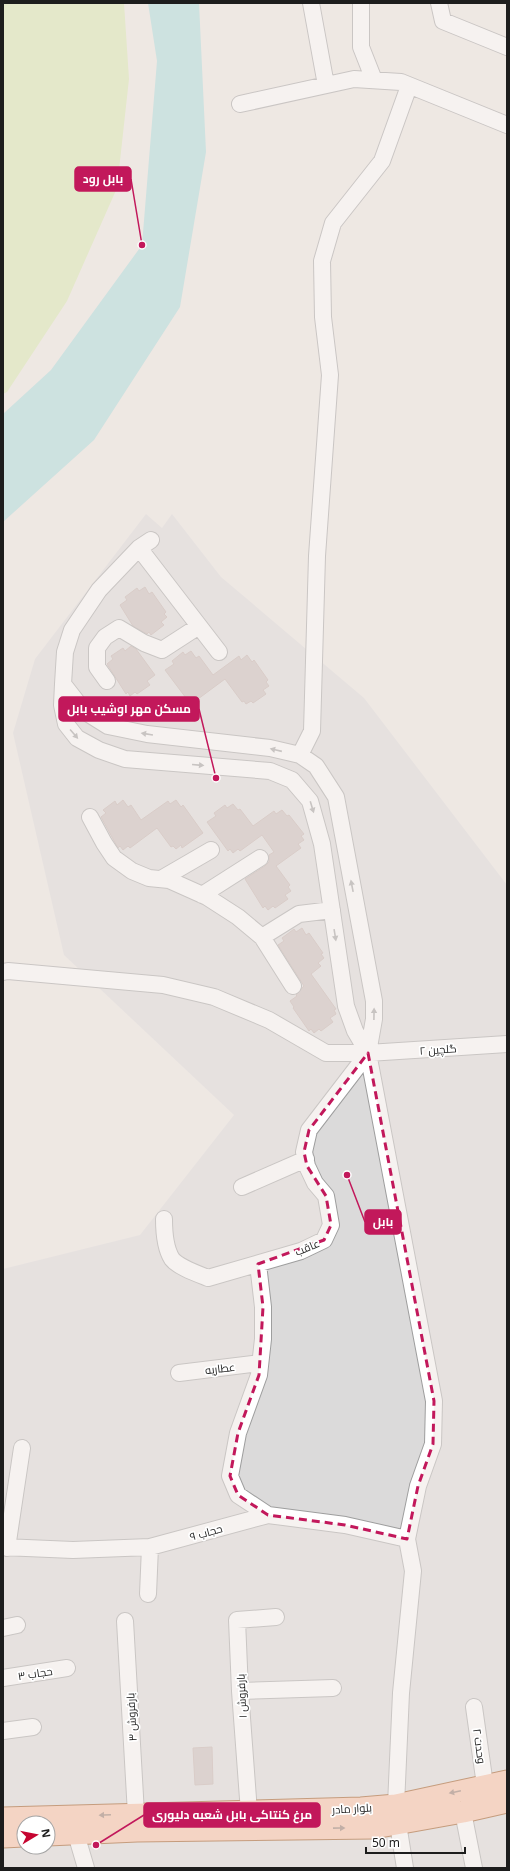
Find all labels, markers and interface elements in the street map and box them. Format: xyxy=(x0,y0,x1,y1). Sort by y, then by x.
callout: بابل رود xyxy=(75,167,131,191)
text: بابل رود xyxy=(83,170,123,187)
callout: مسکن مهر اوشیب بابل xyxy=(59,697,199,721)
text: مسکن مهر اوشیب بابل xyxy=(67,700,191,717)
one-way arrow xyxy=(70,729,79,739)
one-way arrow xyxy=(141,731,153,737)
one-way arrow xyxy=(270,746,282,752)
one-way arrow xyxy=(192,762,204,769)
one-way arrow xyxy=(309,801,315,813)
one-way arrow xyxy=(349,880,355,893)
one-way arrow xyxy=(332,929,338,941)
one-way arrow xyxy=(371,1007,377,1020)
street label: گلچین ۲ xyxy=(419,1040,457,1058)
callout: بابل xyxy=(365,1210,401,1234)
text: بابل xyxy=(373,1213,393,1230)
street label: عاقب xyxy=(292,1235,322,1259)
street label: عطاریه xyxy=(204,1359,236,1377)
street label: حجاب ۹ xyxy=(188,1520,224,1544)
street label: حجاب ۳ xyxy=(17,1663,53,1683)
street label: بارفروش ۱ xyxy=(232,1673,250,1719)
street label: بارفروش ۳ xyxy=(122,1692,140,1742)
street label: وحدت ۲ xyxy=(470,1727,490,1765)
one-way arrow xyxy=(449,1789,461,1795)
street label: بلوار مادر xyxy=(331,1799,372,1817)
callout: مرغ کنتاکی بابل شعبه دلیوری xyxy=(144,1803,320,1827)
text: مرغ کنتاکی بابل شعبه دلیوری xyxy=(152,1806,312,1824)
one-way arrow xyxy=(99,1811,111,1818)
north arrow xyxy=(16,1815,56,1855)
one-way arrow xyxy=(333,1825,346,1831)
text: N xyxy=(38,1827,55,1839)
scale bar xyxy=(366,1829,465,1855)
text: 50 m xyxy=(372,1834,400,1851)

